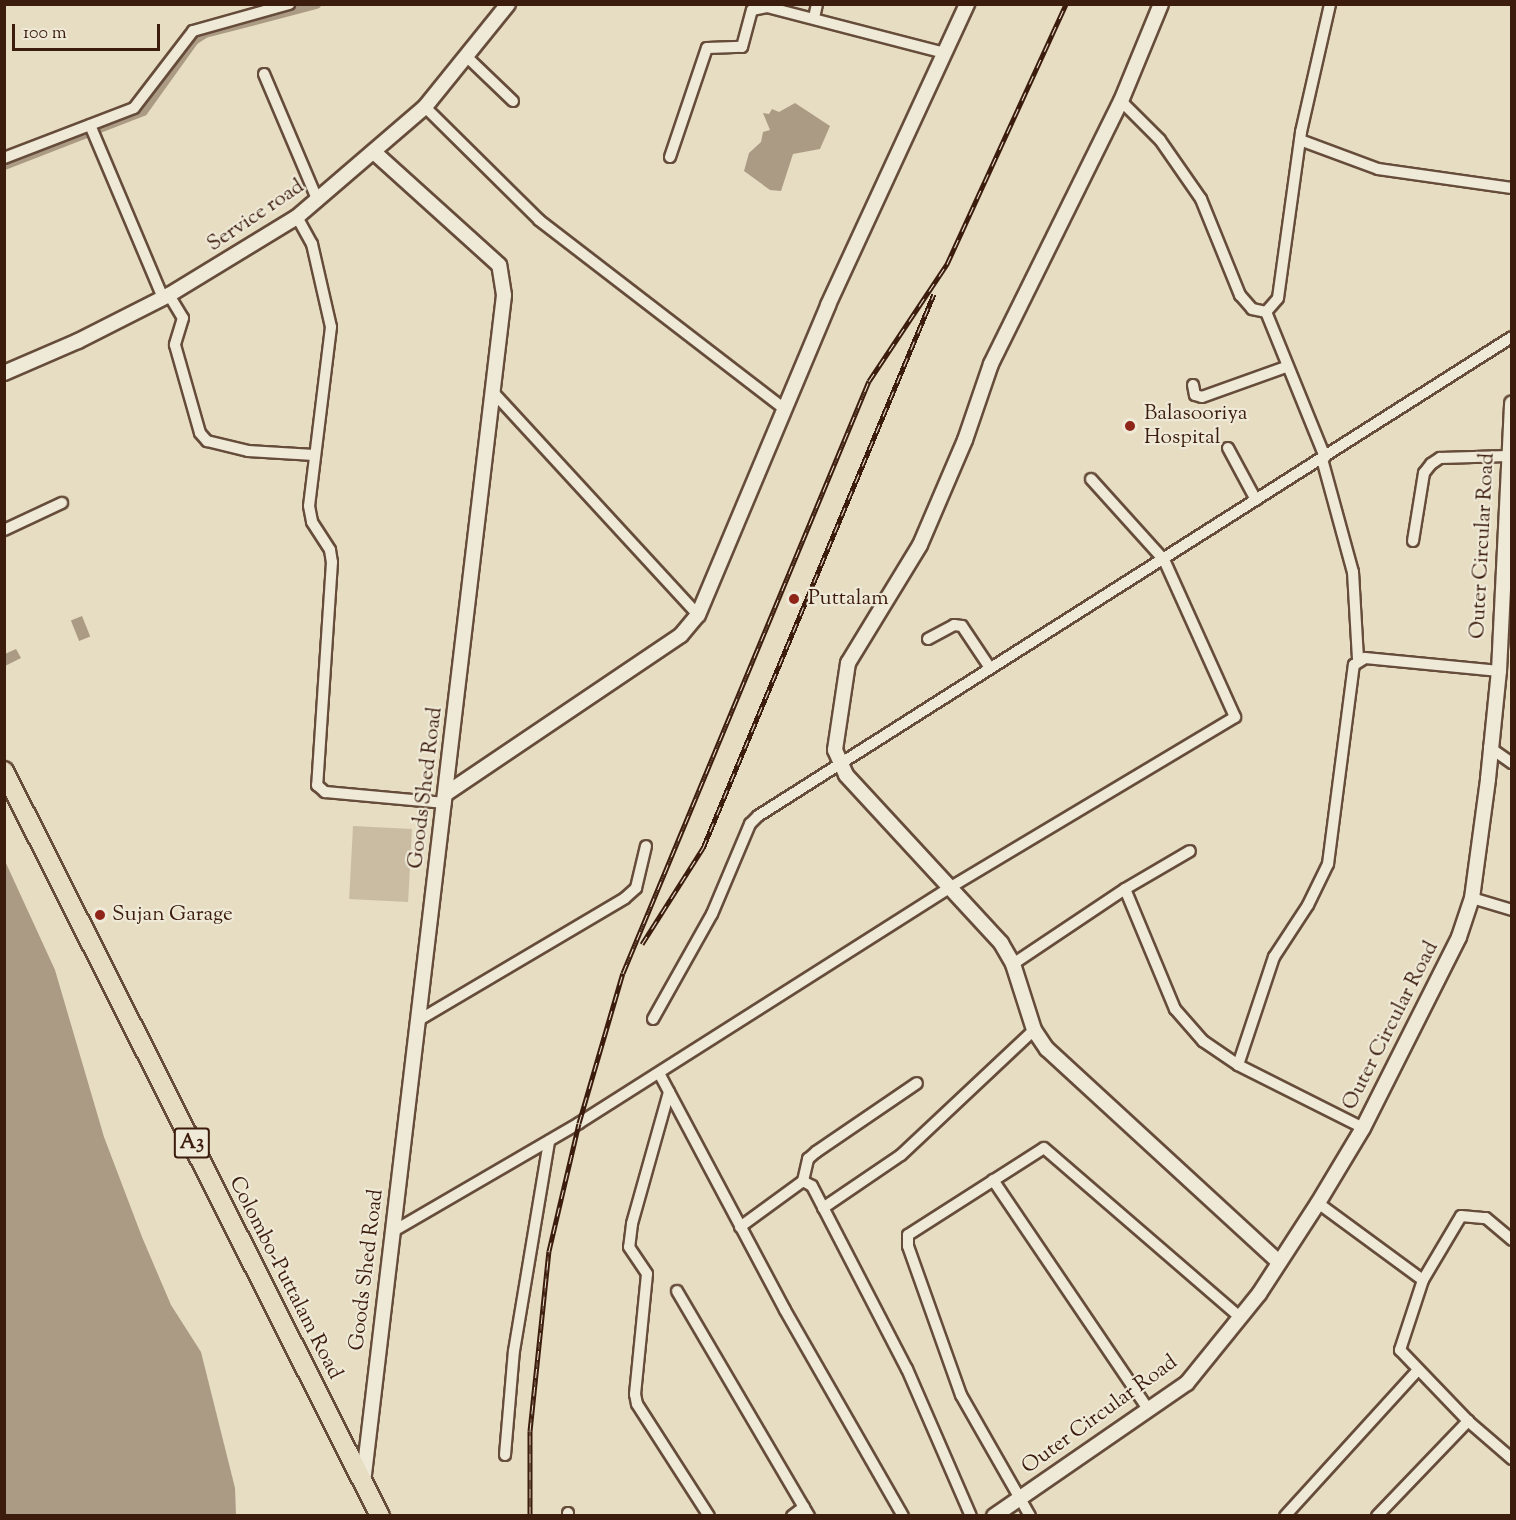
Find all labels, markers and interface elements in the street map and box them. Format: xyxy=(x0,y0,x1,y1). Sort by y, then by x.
scale bar xyxy=(15,12,164,50)
text: 100 m xyxy=(23,21,67,47)
street label: Service road xyxy=(203,174,309,258)
place label: Balasooriya Hospital xyxy=(1144,401,1248,451)
marker: Balasooriya Hospital xyxy=(1121,417,1139,435)
street label: Outer Circular Road xyxy=(1466,452,1500,640)
place label: Puttalam xyxy=(808,586,889,612)
marker: Puttalam xyxy=(785,590,803,608)
street label: Goods Shed Road xyxy=(404,706,448,870)
place label: Sujan Garage xyxy=(112,902,233,928)
marker: Sujan Garage xyxy=(93,908,107,922)
street label: Outer Circular Road xyxy=(1338,937,1444,1115)
road number: A3 xyxy=(172,1126,212,1160)
street label: Colombo-Puttalam Road xyxy=(223,1172,347,1384)
street label: Goods Shed Road xyxy=(345,1188,389,1352)
street label: Outer Circular Road xyxy=(1017,1350,1183,1480)

